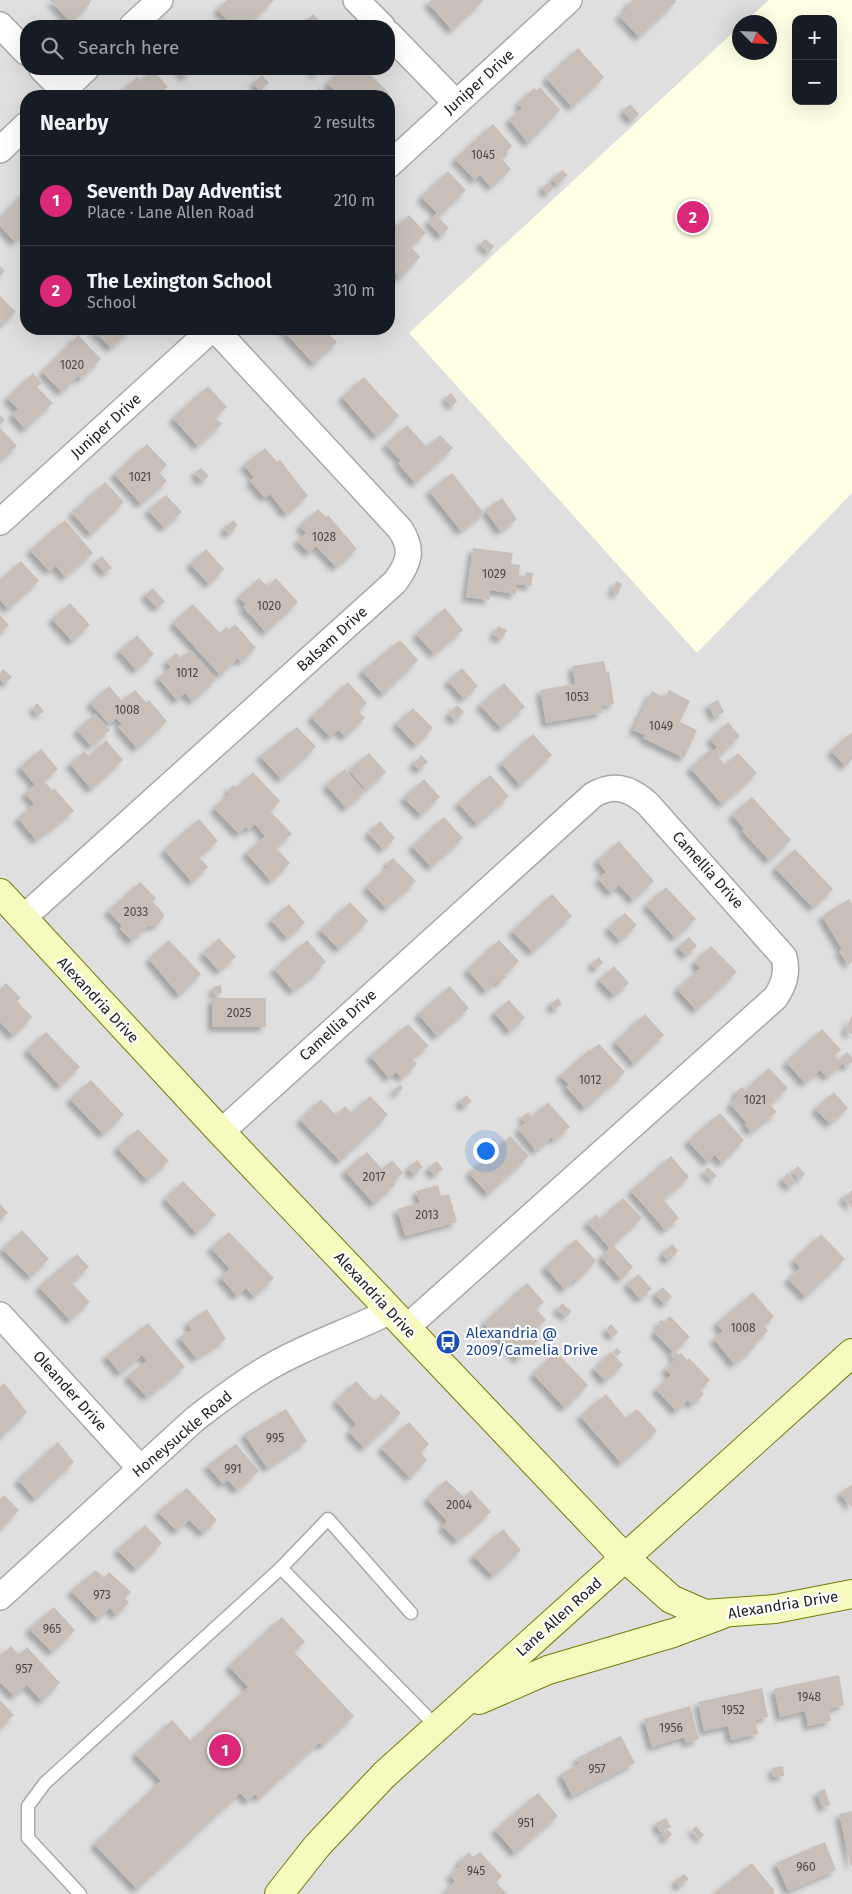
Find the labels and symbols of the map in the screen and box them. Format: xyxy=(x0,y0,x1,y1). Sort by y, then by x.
north arrow xyxy=(732,15,777,60)
street label: Juniper Drive xyxy=(440,46,518,118)
house number: 1045 xyxy=(471,148,495,162)
pin: 2 xyxy=(677,198,709,236)
house number: 1020 xyxy=(60,358,84,372)
street label: Juniper Drive xyxy=(67,390,145,462)
house number: 1021 xyxy=(129,470,151,484)
house number: 1028 xyxy=(312,530,337,544)
house number: 1029 xyxy=(482,567,506,581)
house number: 1020 xyxy=(257,599,281,613)
street label: Balsam Drive xyxy=(293,603,371,675)
house number: 1012 xyxy=(176,666,198,680)
house number: 1053 xyxy=(565,690,589,704)
house number: 1008 xyxy=(114,703,140,717)
house number: 1049 xyxy=(649,719,673,733)
street label: Camellia Drive xyxy=(669,828,747,912)
house number: 2033 xyxy=(124,905,148,919)
street label: Alexandria Drive xyxy=(53,953,143,1047)
street label: Camellia Drive xyxy=(296,986,380,1064)
house number: 2025 xyxy=(227,1006,251,1020)
house number: 1012 xyxy=(579,1073,601,1087)
house number: 1021 xyxy=(744,1093,766,1107)
your location xyxy=(473,1138,499,1164)
house number: 2017 xyxy=(363,1170,385,1184)
house number: 2013 xyxy=(415,1208,439,1222)
street label: Alexandria Drive xyxy=(330,1248,420,1342)
house number: 1008 xyxy=(730,1321,756,1335)
place label: Alexandria @ 2009/Camelia Drive xyxy=(466,1324,598,1359)
bus stop icon: Alexandria @ 2009/Camelia Drive xyxy=(435,1329,461,1355)
street label: Oleander Drive xyxy=(29,1347,111,1435)
street label: Honeysuckle Road xyxy=(128,1387,236,1481)
house number: 995 xyxy=(266,1431,284,1445)
house number: 991 xyxy=(224,1462,242,1476)
house number: 2004 xyxy=(446,1498,472,1512)
street label: Lane Allen Road xyxy=(512,1574,606,1660)
street label: Alexandria Drive xyxy=(727,1587,839,1623)
house number: 973 xyxy=(93,1588,111,1602)
house number: 965 xyxy=(43,1622,61,1636)
house number: 957 xyxy=(15,1662,33,1676)
house number: 1948 xyxy=(797,1690,822,1704)
house number: 1952 xyxy=(721,1703,745,1717)
house number: 1956 xyxy=(659,1721,683,1735)
pin: 1 xyxy=(209,1731,241,1769)
house number: 957 xyxy=(588,1762,606,1776)
house number: 951 xyxy=(518,1816,534,1830)
house number: 960 xyxy=(796,1860,816,1874)
house number: 945 xyxy=(467,1864,485,1878)

